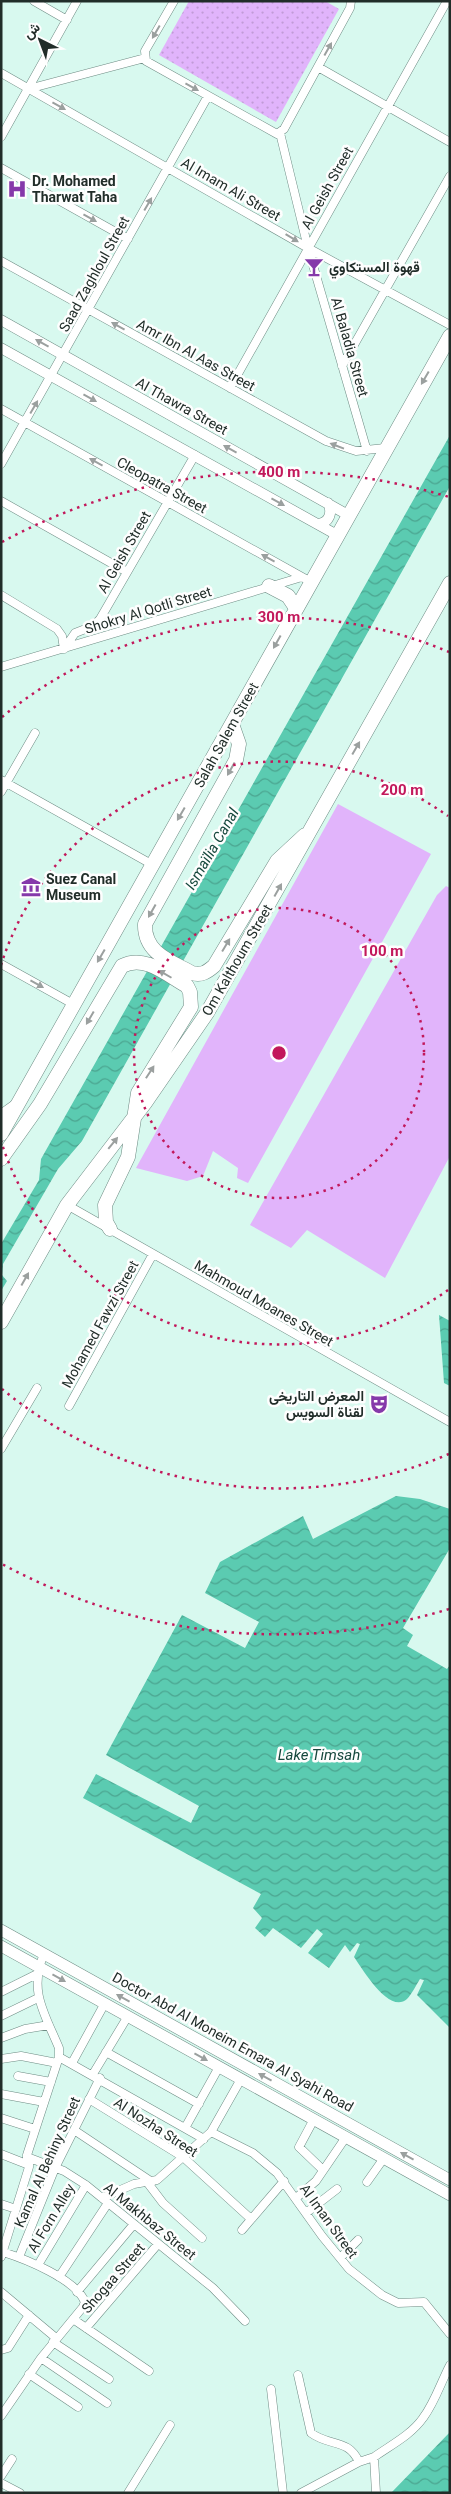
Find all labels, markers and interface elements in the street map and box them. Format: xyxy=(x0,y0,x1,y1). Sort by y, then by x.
north arrow xyxy=(15,15,65,65)
text: ش xyxy=(20,19,44,43)
one-way arrow xyxy=(152,26,161,39)
one-way arrow xyxy=(324,42,332,56)
one-way arrow xyxy=(184,83,199,91)
one-way arrow xyxy=(52,101,66,110)
street label: Al Geish Street xyxy=(298,144,356,232)
street label: Al Imam Ali Street xyxy=(179,154,284,224)
place label: Dr. Mohamed Tharwat Taha xyxy=(32,173,118,205)
hospital icon: Dr. Mohamed Tharwat Taha xyxy=(6,178,28,200)
one-way arrow xyxy=(143,197,152,211)
street label: Saad Zaghloul Street xyxy=(56,213,133,334)
one-way arrow xyxy=(82,214,97,222)
one-way arrow xyxy=(285,233,298,242)
bar icon: قهوة المستكاوي xyxy=(303,256,325,278)
place label: قهوة المستكاوي xyxy=(329,259,420,279)
street label: Al Baladia Street xyxy=(328,295,372,399)
street label: Amr Ibn Al Aas Street xyxy=(134,316,258,394)
one-way arrow xyxy=(111,322,125,330)
one-way arrow xyxy=(36,339,49,348)
one-way arrow xyxy=(421,371,430,385)
street label: Al Thawra Street xyxy=(133,374,231,438)
one-way arrow xyxy=(83,393,96,402)
one-way arrow xyxy=(29,400,38,413)
one-way arrow xyxy=(329,442,344,450)
one-way arrow xyxy=(223,444,236,453)
street label: Cleopatra Street xyxy=(114,454,210,517)
one-way arrow xyxy=(88,458,103,466)
text: 400 m xyxy=(258,463,300,481)
one-way arrow xyxy=(270,498,285,506)
street label: Al Geish Street xyxy=(94,508,154,596)
one-way arrow xyxy=(261,554,276,562)
street label: Shokry Al Qotli Street xyxy=(83,583,214,637)
text: 300 m xyxy=(258,608,300,626)
one-way arrow xyxy=(273,635,282,648)
street label: Salah Salem Street xyxy=(191,679,262,790)
one-way arrow xyxy=(352,740,360,755)
one-way arrow xyxy=(227,762,235,777)
text: 200 m xyxy=(381,781,423,799)
water label: Ismaïlia Canal xyxy=(181,805,243,893)
one-way arrow xyxy=(177,807,185,822)
place label: Suez Canal Museum xyxy=(46,871,116,903)
museum icon: Suez Canal Museum xyxy=(20,876,42,898)
one-way arrow xyxy=(273,883,282,897)
street label: Om Kalthoum Street xyxy=(199,901,276,1019)
one-way arrow xyxy=(147,905,156,918)
one-way arrow xyxy=(222,939,231,952)
text: 100 m xyxy=(361,942,403,960)
one-way arrow xyxy=(96,949,105,962)
one-way arrow xyxy=(159,969,172,978)
one-way arrow xyxy=(30,980,45,988)
one-way arrow xyxy=(86,1011,95,1024)
centre of rings xyxy=(270,1044,288,1062)
one-way arrow xyxy=(145,1065,155,1079)
one-way arrow xyxy=(107,1137,118,1150)
street label: Mohamed Fawzi Street xyxy=(58,1257,142,1390)
street label: Mahmoud Moanes Street xyxy=(192,1257,337,1350)
one-way arrow xyxy=(21,1272,29,1287)
place label: المعرض التاريخى لقناة السويس xyxy=(269,1388,364,1421)
theatre icon: المعرض التاريخى لقناة السويس xyxy=(368,1393,390,1415)
water label: Lake Timsah xyxy=(278,1746,360,1764)
street label: Doctor Abd Al Moneim Emara Al Syahi Road xyxy=(110,1969,356,2115)
one-way arrow xyxy=(52,1974,66,1982)
one-way arrow xyxy=(116,1994,130,2003)
one-way arrow xyxy=(194,2053,208,2061)
one-way arrow xyxy=(258,2073,272,2081)
street label: Kamal Al Behiny Street xyxy=(11,2094,83,2230)
street label: Al Nozha Street xyxy=(111,2094,201,2160)
one-way arrow xyxy=(400,2152,414,2160)
street label: Al Makhbaz Street xyxy=(101,2179,199,2263)
street label: Al Forn Alley xyxy=(24,2180,78,2255)
street label: Al Iman Street xyxy=(297,2181,362,2262)
street label: Shogaa Street xyxy=(78,2239,148,2316)

